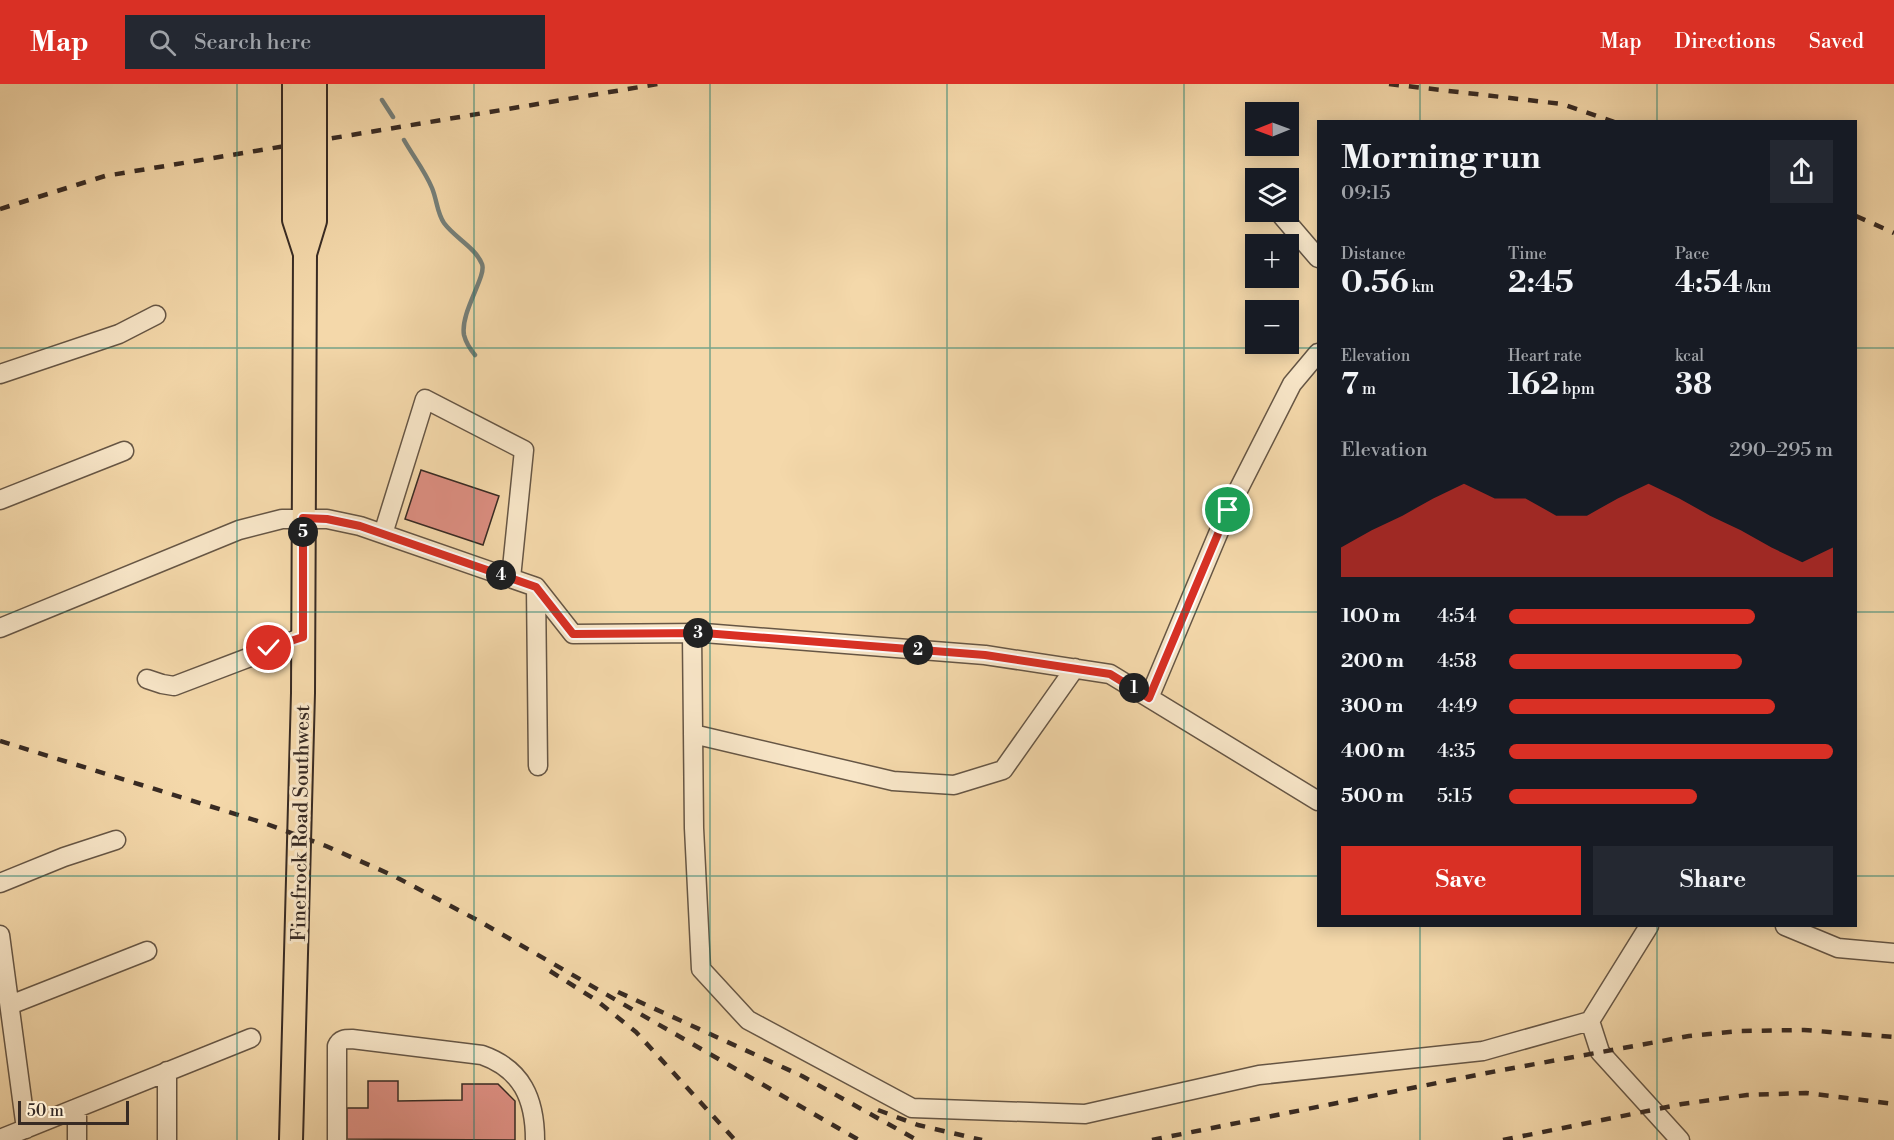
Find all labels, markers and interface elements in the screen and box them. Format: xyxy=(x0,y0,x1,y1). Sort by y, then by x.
search box xyxy=(125,15,545,69)
text: Map xyxy=(30,25,89,60)
icon: search xyxy=(146,26,179,59)
text: Search here xyxy=(194,29,311,56)
text: Map xyxy=(1600,29,1642,55)
text: Directions xyxy=(1675,29,1776,55)
text: Saved xyxy=(1809,29,1864,55)
north arrow xyxy=(1245,102,1299,156)
map controls xyxy=(1245,102,1299,354)
text: Morning run xyxy=(1341,138,1541,179)
button: share xyxy=(1770,140,1833,203)
button: layers xyxy=(1245,168,1299,222)
text: 09:15 xyxy=(1341,181,1391,206)
button: + xyxy=(1245,234,1299,288)
text: Distance xyxy=(1341,244,1406,264)
text: Time xyxy=(1508,244,1547,264)
text: Pace xyxy=(1675,244,1709,264)
text: 0.56 xyxy=(1341,264,1409,302)
text: 2:45 xyxy=(1508,264,1574,302)
text: 4:54 xyxy=(1675,264,1743,302)
text: km xyxy=(1409,277,1434,297)
text: /km xyxy=(1743,277,1771,297)
button: − xyxy=(1245,300,1299,354)
text: Elevation xyxy=(1341,346,1410,366)
text: Heart rate xyxy=(1508,346,1582,366)
text: kcal xyxy=(1675,346,1704,366)
text: 7 xyxy=(1341,366,1359,404)
text: 162 xyxy=(1508,366,1559,404)
text: 38 xyxy=(1675,366,1712,404)
text: m xyxy=(1359,379,1376,399)
text: bpm xyxy=(1559,379,1595,399)
text: Elevation xyxy=(1341,438,1428,463)
text: 290–295 m xyxy=(1729,438,1833,463)
pin xyxy=(1202,484,1253,535)
icon: arrive xyxy=(1211,493,1244,526)
pin: 5 xyxy=(288,517,318,547)
text: 5 xyxy=(298,522,308,542)
pin: 4 xyxy=(486,560,516,590)
text: 4 xyxy=(496,565,506,585)
text: 100 m xyxy=(1341,604,1400,629)
text: 4:54 xyxy=(1437,604,1477,629)
pin: 3 xyxy=(683,618,713,648)
pin xyxy=(243,622,294,673)
text: 3 xyxy=(693,623,703,643)
icon: check xyxy=(252,631,285,664)
pin: 2 xyxy=(903,635,933,665)
text: 2 xyxy=(913,640,923,660)
text: 200 m xyxy=(1341,649,1404,674)
text: 4:58 xyxy=(1437,649,1477,674)
pin: 1 xyxy=(1119,673,1149,703)
text: 1 xyxy=(1130,678,1138,698)
text: 300 m xyxy=(1341,694,1404,719)
text: 4:49 xyxy=(1437,694,1477,719)
street label: Finefrock Road Southwest xyxy=(287,705,316,942)
text: 400 m xyxy=(1341,739,1405,764)
text: 4:35 xyxy=(1437,739,1475,764)
text: 500 m xyxy=(1341,784,1404,809)
text: 5:15 xyxy=(1437,784,1472,809)
button: Save xyxy=(1341,846,1581,915)
button: Share xyxy=(1593,846,1833,915)
scale bar xyxy=(18,1098,129,1126)
text: 50 m xyxy=(27,1101,64,1121)

